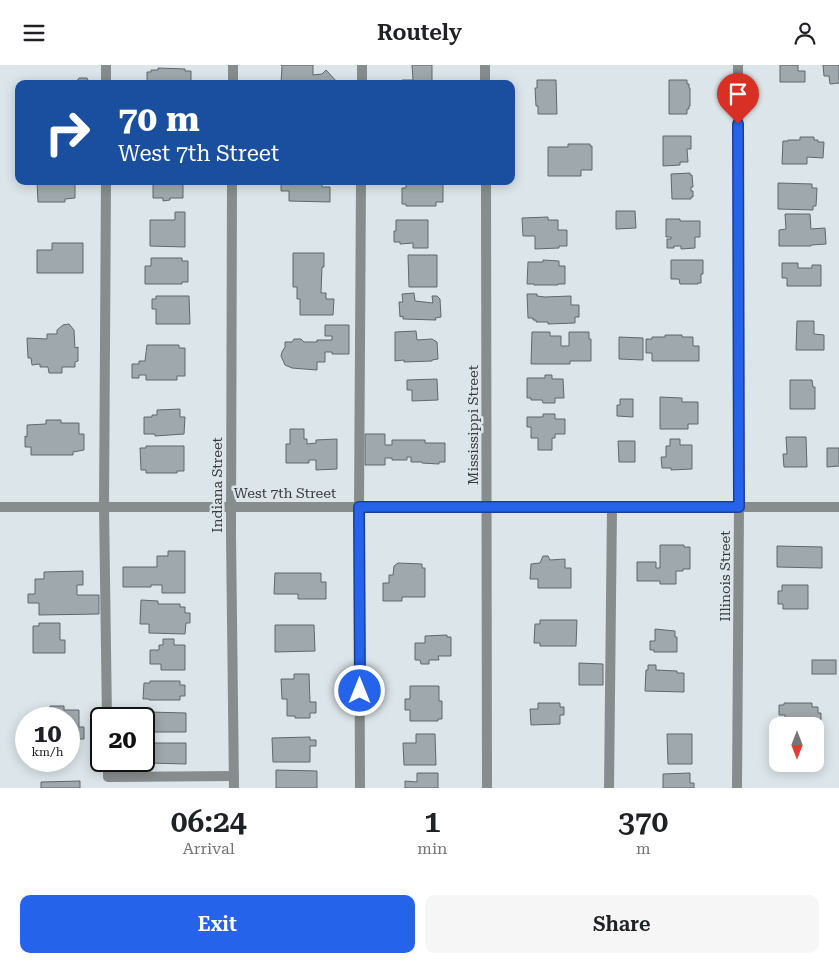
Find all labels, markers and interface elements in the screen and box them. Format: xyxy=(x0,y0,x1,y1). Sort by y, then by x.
icon: menu xyxy=(20,19,48,47)
icon: person xyxy=(791,19,819,47)
text: Routely xyxy=(377,20,462,45)
pin xyxy=(717,73,759,124)
icon: arrive xyxy=(724,80,752,108)
text: 70 m xyxy=(118,99,200,140)
icon: right xyxy=(35,100,100,165)
text: West 7th Street xyxy=(118,141,279,166)
street label: Mississippi Street xyxy=(465,365,481,485)
street label: Indiana Street xyxy=(209,437,225,533)
street label: West 7th Street xyxy=(234,485,336,501)
street label: Illinois Street xyxy=(717,531,733,621)
position arrow xyxy=(333,664,385,716)
speed limit sign: 20 xyxy=(90,707,155,772)
north arrow xyxy=(769,717,824,773)
map controls xyxy=(769,717,824,772)
text: 10 xyxy=(33,719,62,748)
text: km/h xyxy=(31,745,64,759)
text: 06:24 xyxy=(171,804,247,839)
text: 1 xyxy=(424,804,441,839)
text: 370 xyxy=(618,804,668,839)
text: Arrival xyxy=(183,839,235,858)
text: min xyxy=(417,839,447,858)
text: m xyxy=(636,839,650,858)
button: Exit xyxy=(20,895,415,953)
button: Share xyxy=(425,895,819,953)

